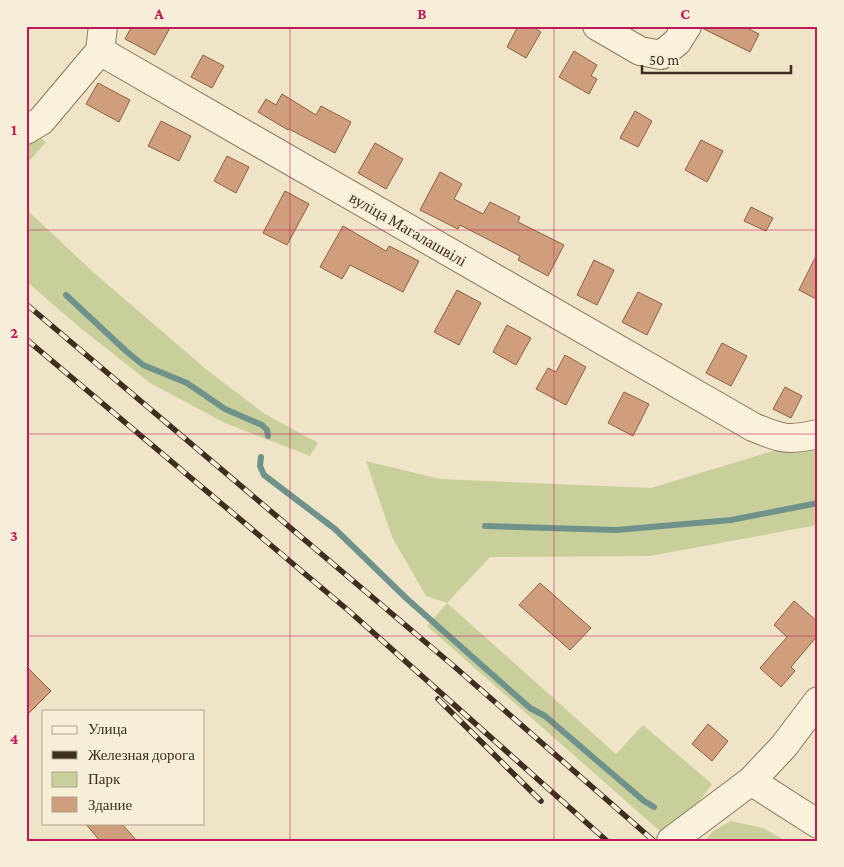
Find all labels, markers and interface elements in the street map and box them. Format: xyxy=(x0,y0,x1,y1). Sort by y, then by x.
text: A xyxy=(153,5,164,22)
text: B xyxy=(417,5,427,22)
text: C xyxy=(680,5,690,22)
scale bar xyxy=(642,42,790,74)
text: 50 m xyxy=(649,52,679,68)
text: 1 xyxy=(11,121,17,138)
street label: вуліца Магалашвілі xyxy=(346,189,470,271)
text: 2 xyxy=(10,324,18,341)
text: 3 xyxy=(10,527,18,544)
legend xyxy=(42,710,205,824)
text: Улица xyxy=(88,721,127,737)
text: 4 xyxy=(10,730,19,747)
text: Железная дорога xyxy=(88,747,195,763)
text: Парк xyxy=(88,771,121,787)
text: Здание xyxy=(88,797,132,813)

